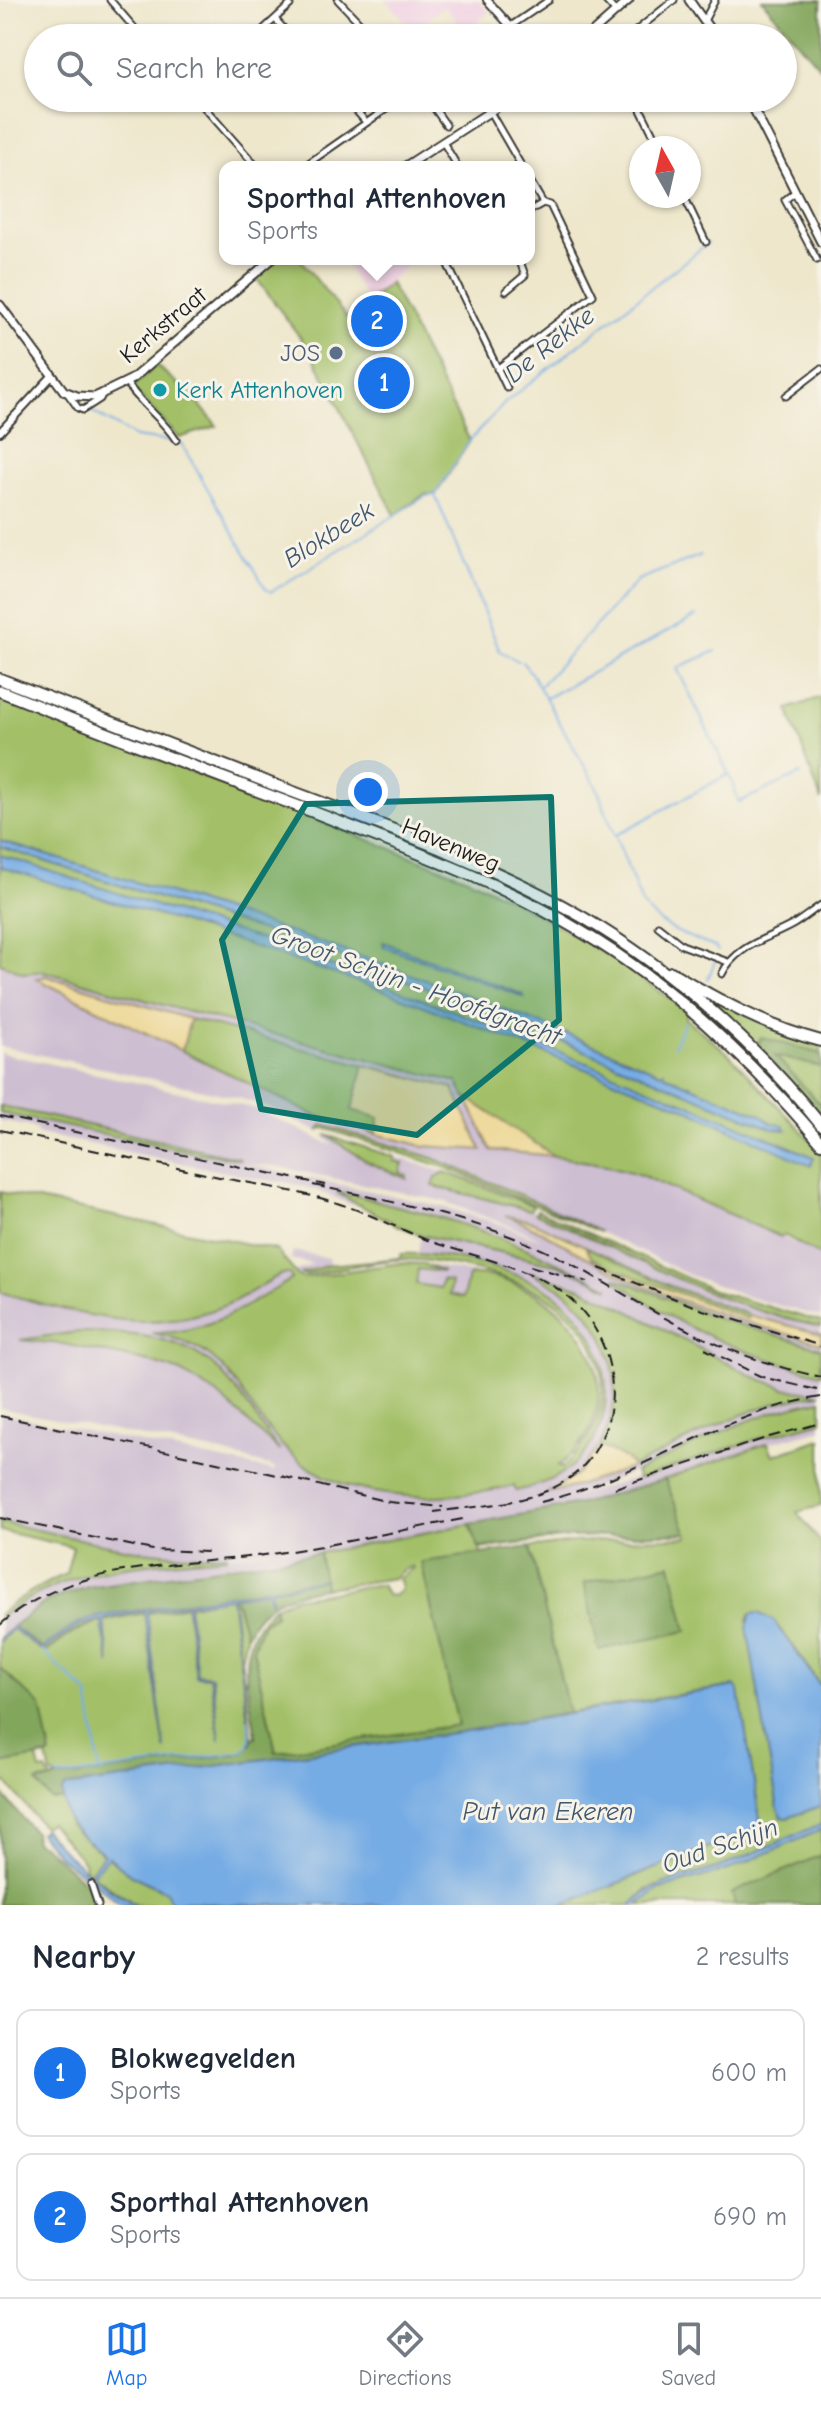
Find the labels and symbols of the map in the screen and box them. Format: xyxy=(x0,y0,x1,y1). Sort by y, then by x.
north arrow xyxy=(629,136,701,208)
street label: Kerkstraat xyxy=(114,280,213,369)
pin: 2 xyxy=(351,291,403,351)
water label: De Rekke xyxy=(499,301,601,389)
place label: JOS xyxy=(280,339,320,367)
marker: JOS xyxy=(327,344,345,362)
pin: 1 xyxy=(358,353,410,413)
place label: Kerk Attenhoven xyxy=(176,376,343,404)
marker: Kerk Attenhoven xyxy=(151,381,169,399)
water label: Blokbeek xyxy=(278,495,380,574)
your location xyxy=(348,772,388,812)
street label: Havenweg xyxy=(398,812,504,878)
water label: Groot Schijn - Hoofdgracht xyxy=(267,920,567,1053)
water label: Put van Ekeren xyxy=(463,1797,633,1827)
water label: Oud Schijn xyxy=(658,1812,782,1880)

